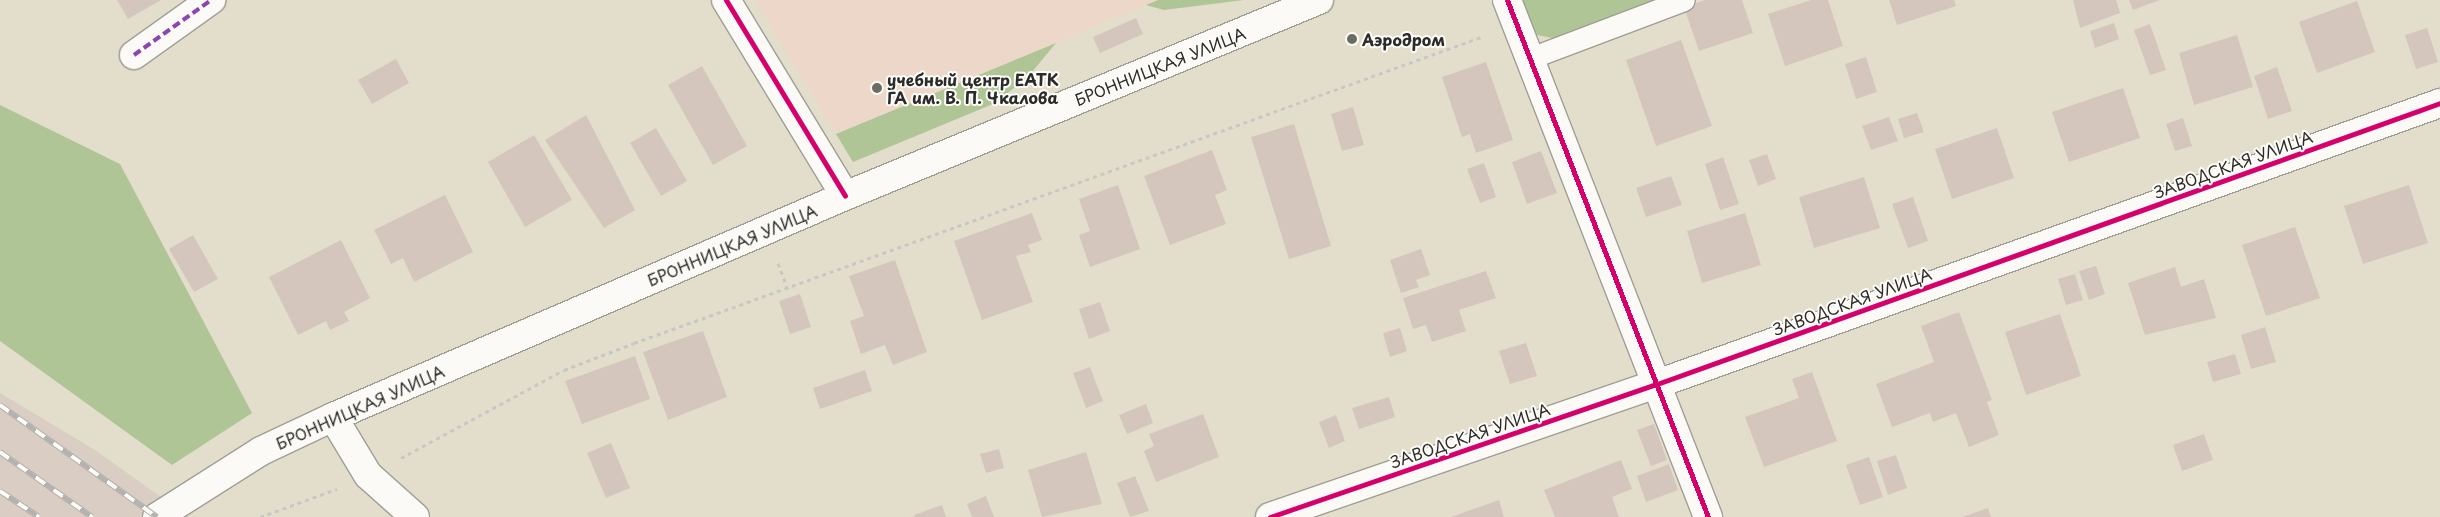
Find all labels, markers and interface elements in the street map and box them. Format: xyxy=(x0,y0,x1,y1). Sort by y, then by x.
street label: БРОННИЦКАЯ УЛИЦА xyxy=(1072,23,1248,109)
place label: Аэродром xyxy=(1362,29,1445,49)
marker: Аэродром xyxy=(1346,33,1358,45)
place label: учебный центр ЕАТК ГА им. В. П. Чкалова xyxy=(887,69,1060,107)
marker: учебный центр ЕАТК ГА им. В. П. Чкалова xyxy=(871,82,883,94)
street label: ЗАВОДСКАЯ УЛИЦА xyxy=(2151,126,2315,202)
street label: БРОННИЦКАЯ УЛИЦА xyxy=(644,201,820,289)
street label: ЗАВОДСКАЯ УЛИЦА xyxy=(1770,263,1934,339)
street label: БРОННИЦКАЯ УЛИЦА xyxy=(273,361,447,453)
street label: ЗАВОДСКАЯ УЛИЦА xyxy=(1388,399,1552,471)

